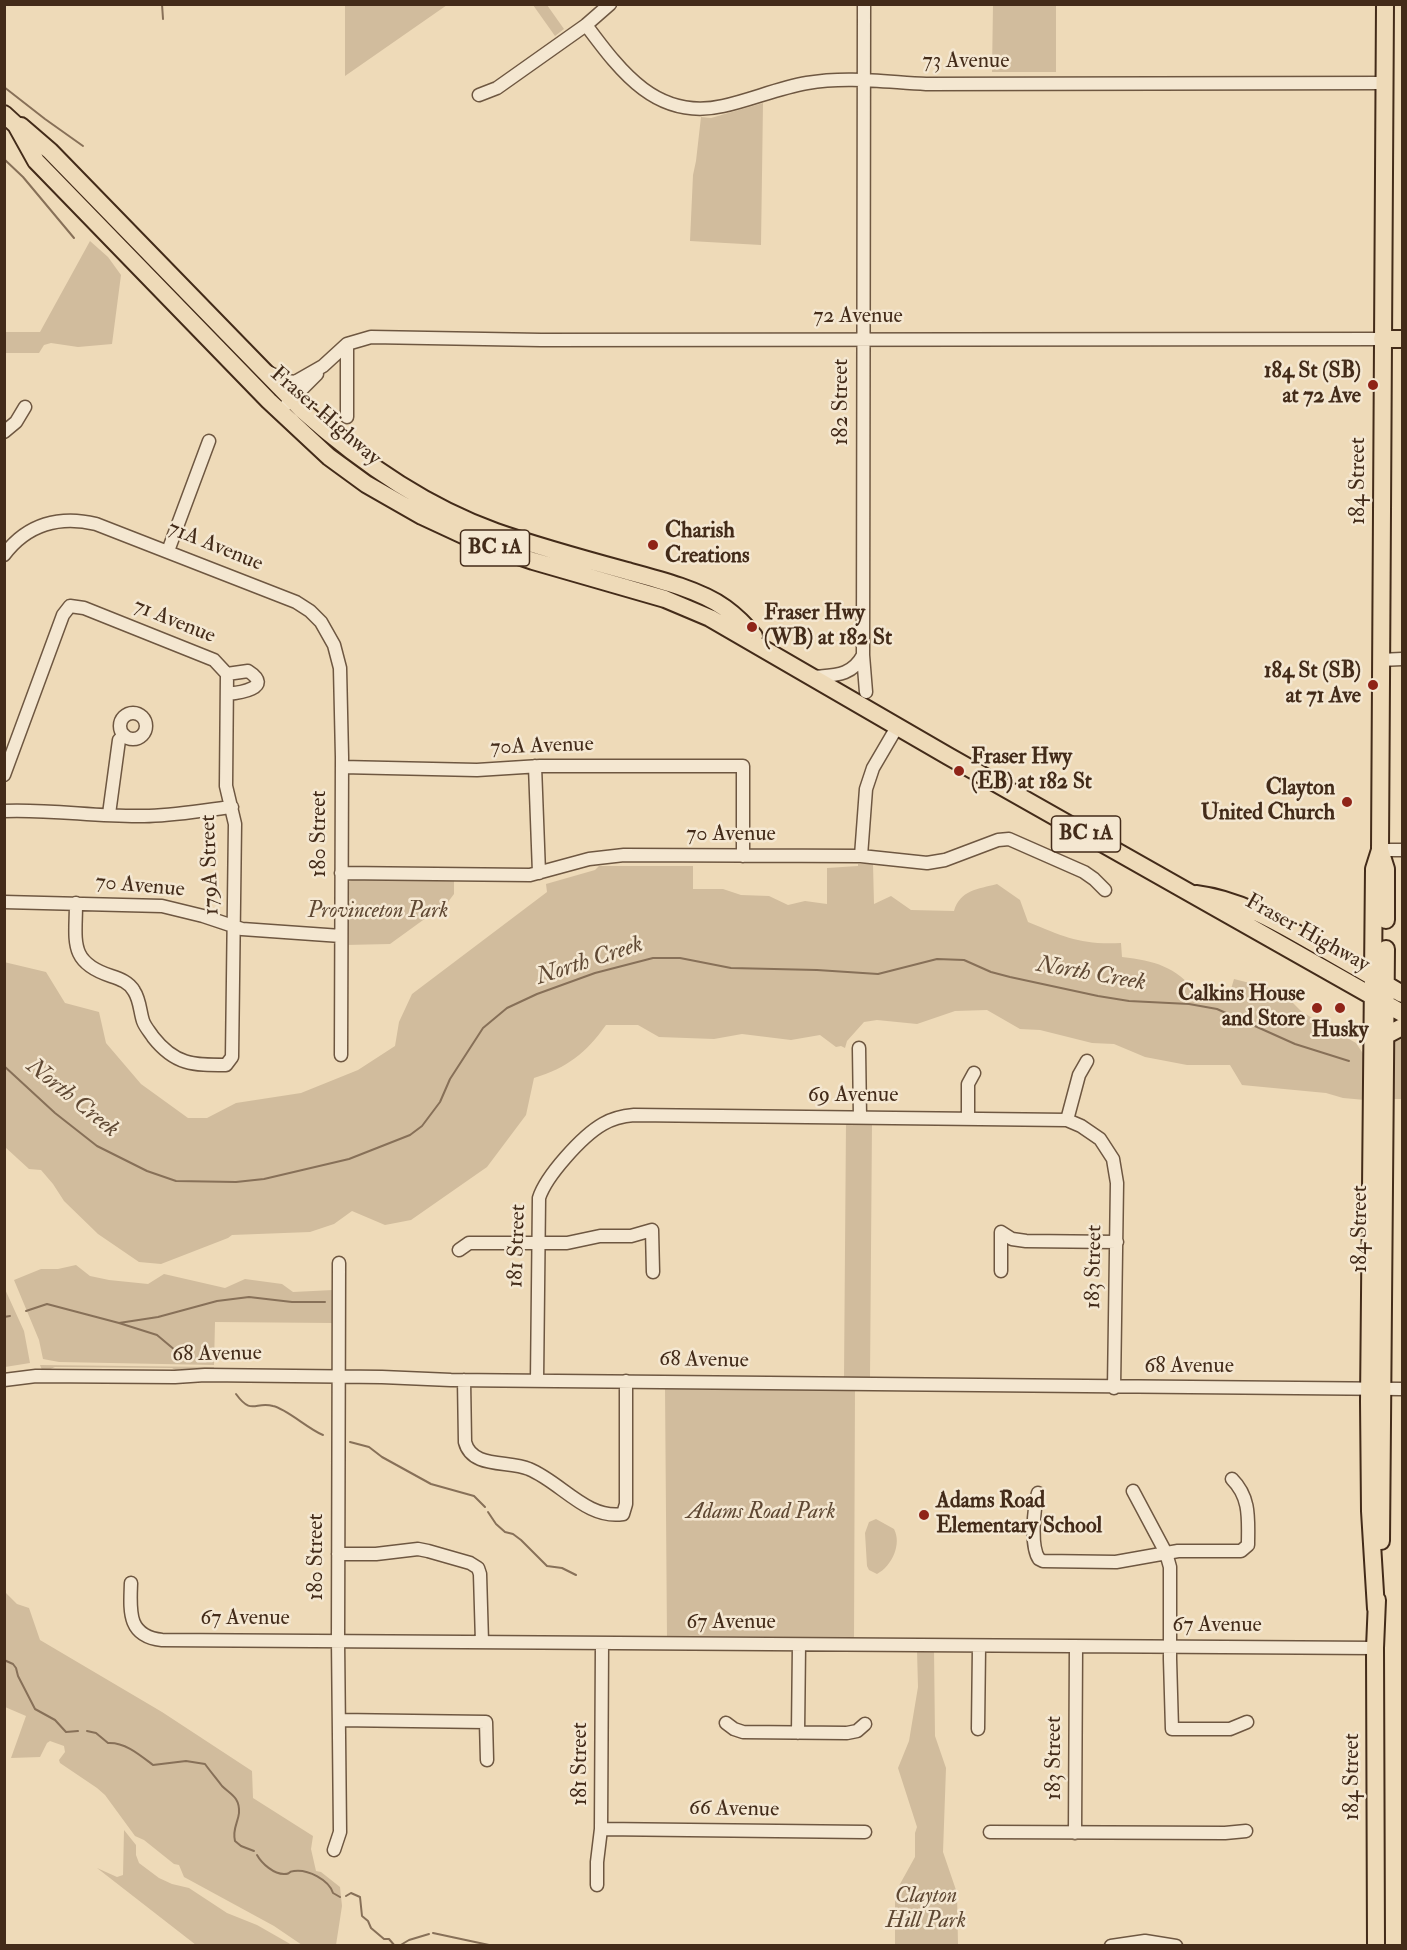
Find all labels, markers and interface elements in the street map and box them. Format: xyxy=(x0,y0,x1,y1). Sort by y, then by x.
street label: 73 Avenue xyxy=(923,49,1009,75)
street label: 72 Avenue xyxy=(813,304,903,330)
street label: 182 Street xyxy=(829,359,855,445)
place label: 184 St (SB) at 72 Ave xyxy=(1264,359,1361,410)
street label: Fraser Highway xyxy=(264,362,386,472)
marker: 184 St (SB) at 72 Ave xyxy=(1366,378,1380,392)
street label: 184 Street xyxy=(1346,437,1372,525)
street label: 71A Avenue xyxy=(164,516,266,578)
place label: Charish Creations xyxy=(665,519,750,570)
road number: BC 1A xyxy=(460,530,530,566)
marker: Charish Creations xyxy=(646,538,660,552)
street label: 71 Avenue xyxy=(129,594,219,650)
place label: Fraser Hwy (WB) at 182 St xyxy=(764,601,892,652)
marker: Fraser Hwy (WB) at 182 St xyxy=(745,620,759,634)
place label: 184 St (SB) at 71 Ave xyxy=(1264,659,1361,710)
marker: 184 St (SB) at 71 Ave xyxy=(1366,678,1380,692)
street label: 70A Avenue xyxy=(490,732,594,762)
place label: Fraser Hwy (EB) at 182 St xyxy=(971,745,1092,796)
marker: Fraser Hwy (EB) at 182 St xyxy=(952,764,966,778)
place label: Clayton United Church xyxy=(1201,776,1335,828)
street label: 180 Street xyxy=(307,790,333,878)
marker: Clayton United Church xyxy=(1340,795,1354,809)
street label: 179A Street xyxy=(196,814,226,916)
road number: BC 1A xyxy=(1052,816,1120,852)
street label: 70 Avenue xyxy=(686,822,776,848)
street label: 70 Avenue xyxy=(94,870,186,904)
street label: Fraser Highway xyxy=(1240,889,1374,979)
park label: Provinceton Park xyxy=(308,899,448,925)
water label: North Creek xyxy=(533,931,647,993)
water label: North Creek xyxy=(1034,951,1148,999)
place label: Calkins House and Store xyxy=(1178,982,1305,1034)
marker: Calkins House and Store xyxy=(1310,1001,1324,1015)
marker: Husky xyxy=(1333,1001,1347,1015)
place label: Husky xyxy=(1312,1018,1368,1044)
water label: North Creek xyxy=(20,1053,124,1145)
street label: 69 Avenue xyxy=(808,1083,898,1109)
street label: 184 Street xyxy=(1348,1185,1374,1273)
street label: 181 Street xyxy=(503,1204,533,1288)
street label: 183 Street xyxy=(1081,1225,1109,1309)
street label: 68 Avenue xyxy=(172,1341,262,1369)
street label: 68 Avenue xyxy=(659,1347,749,1375)
street label: 68 Avenue xyxy=(1144,1354,1234,1380)
place label: Adams Road Elementary School xyxy=(936,1489,1102,1540)
park label: Adams Road Park xyxy=(686,1500,836,1526)
marker: Adams Road Elementary School xyxy=(917,1508,931,1522)
street label: 180 Street xyxy=(304,1513,330,1601)
street label: 67 Avenue xyxy=(200,1606,290,1632)
street label: 67 Avenue xyxy=(686,1610,776,1636)
street label: 67 Avenue xyxy=(1172,1613,1262,1639)
street label: 183 Street xyxy=(1042,1716,1068,1800)
street label: 181 Street xyxy=(568,1722,594,1806)
street label: 184 Street xyxy=(1340,1733,1366,1821)
street label: 66 Avenue xyxy=(689,1796,779,1824)
park label: Clayton Hill Park xyxy=(886,1884,966,1936)

